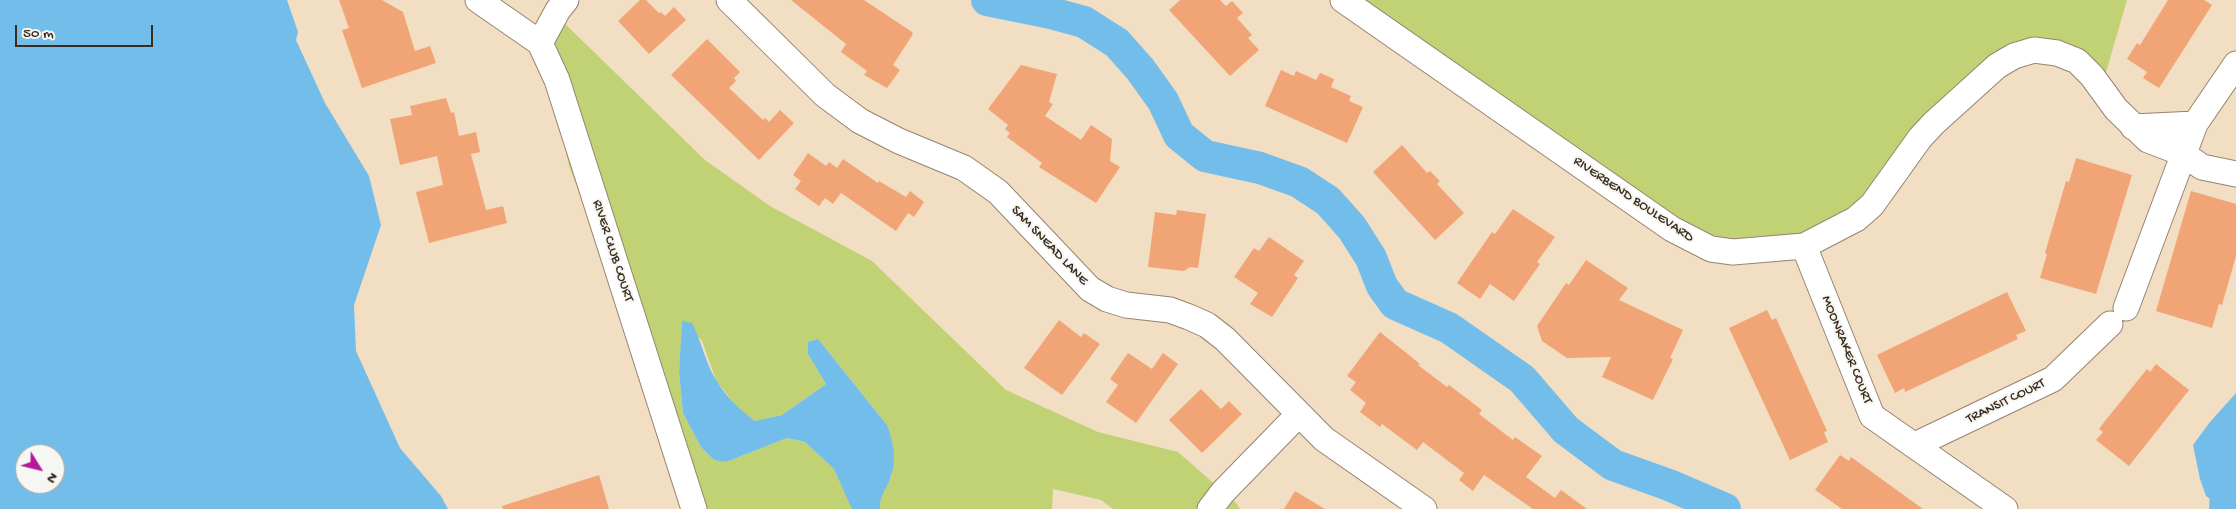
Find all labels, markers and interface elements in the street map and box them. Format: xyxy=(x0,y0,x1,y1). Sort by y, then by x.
scale bar xyxy=(18,15,155,47)
text: 50 m xyxy=(23,25,54,43)
street label: RIVERBEND BOULEVARD xyxy=(1569,153,1697,247)
street label: RIVER CLUB COURT xyxy=(588,198,636,304)
street label: SAM SNEAD LANE xyxy=(1007,203,1091,289)
street label: MOONRAKER COURT xyxy=(1817,293,1875,407)
street label: TRANSIT COURT xyxy=(1964,376,2048,428)
north arrow xyxy=(15,444,65,494)
text: N xyxy=(42,469,61,486)

